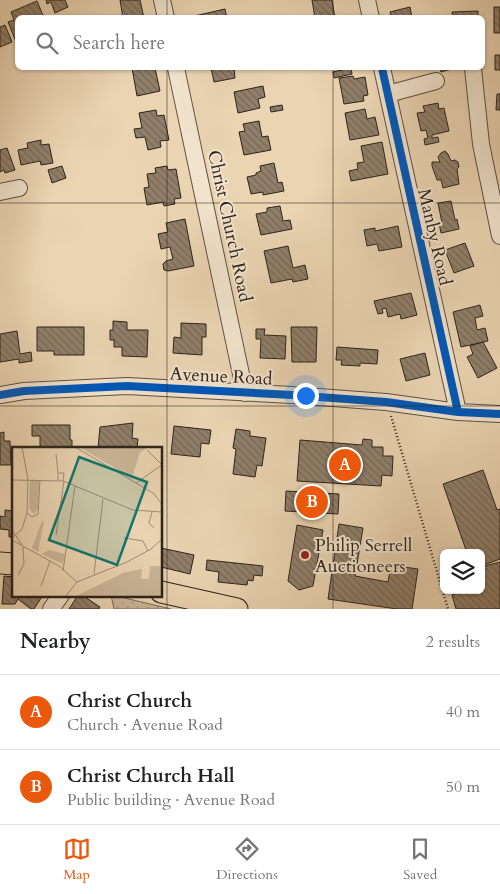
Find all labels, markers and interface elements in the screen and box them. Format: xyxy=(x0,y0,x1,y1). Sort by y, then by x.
search box xyxy=(15,15,485,70)
icon: search xyxy=(33,29,61,57)
text: Search here xyxy=(73,30,165,56)
street label: Christ Church Road xyxy=(201,148,258,305)
street label: Manby Road xyxy=(411,186,458,288)
street label: Avenue Road xyxy=(169,361,273,392)
your location xyxy=(293,383,319,409)
pin: A xyxy=(329,446,361,484)
inset map xyxy=(12,447,162,596)
pin: B xyxy=(296,483,328,521)
place label: Philip Serrell Auctioneers xyxy=(315,533,413,579)
marker: Philip Serrell Auctioneers xyxy=(299,549,311,561)
map controls xyxy=(440,549,485,594)
button: layers xyxy=(440,549,485,594)
text: Nearby xyxy=(20,627,91,656)
text: 2 results xyxy=(426,631,480,653)
text: Christ Church xyxy=(67,688,192,714)
text: A xyxy=(30,701,42,723)
text: 40 m xyxy=(446,701,480,723)
text: Church · Avenue Road xyxy=(67,714,223,736)
text: Christ Church Hall xyxy=(67,763,234,789)
text: B xyxy=(30,776,42,798)
text: 50 m xyxy=(446,776,480,798)
text: Public building · Avenue Road xyxy=(67,789,275,811)
tab: Map xyxy=(63,835,91,884)
tab: Directions xyxy=(216,835,278,884)
tab: Saved xyxy=(403,835,437,884)

